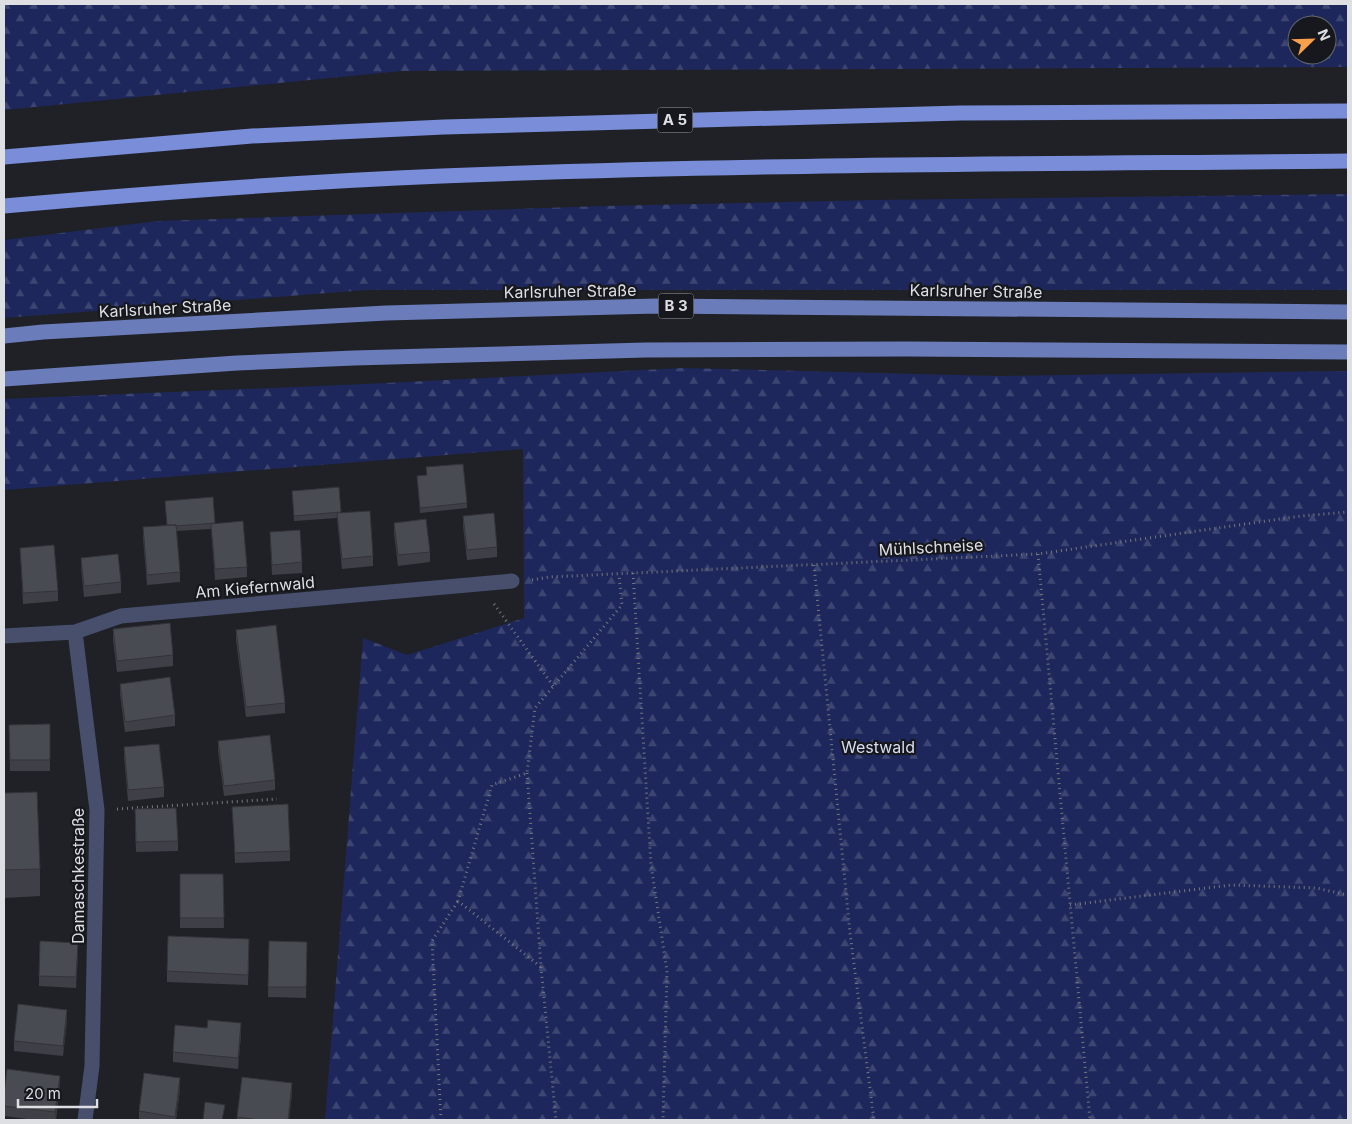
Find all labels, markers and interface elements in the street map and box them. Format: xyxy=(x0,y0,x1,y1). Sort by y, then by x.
north arrow xyxy=(1287,15,1337,65)
text: N xyxy=(1315,26,1334,43)
road number: A 5 xyxy=(658,108,692,132)
street label: Karlsruher Straße xyxy=(503,280,637,302)
street label: Karlsruher Straße xyxy=(909,280,1043,302)
road number: B 3 xyxy=(658,294,694,318)
street label: Karlsruher Straße xyxy=(98,295,232,321)
street label: Mühlschneise xyxy=(878,534,984,560)
street label: Am Kiefernwald xyxy=(194,572,316,602)
park label: Westwald xyxy=(841,737,915,757)
street label: Damaschkestraße xyxy=(68,808,88,944)
scale bar xyxy=(18,1076,96,1108)
text: 20 m xyxy=(25,1084,61,1103)

